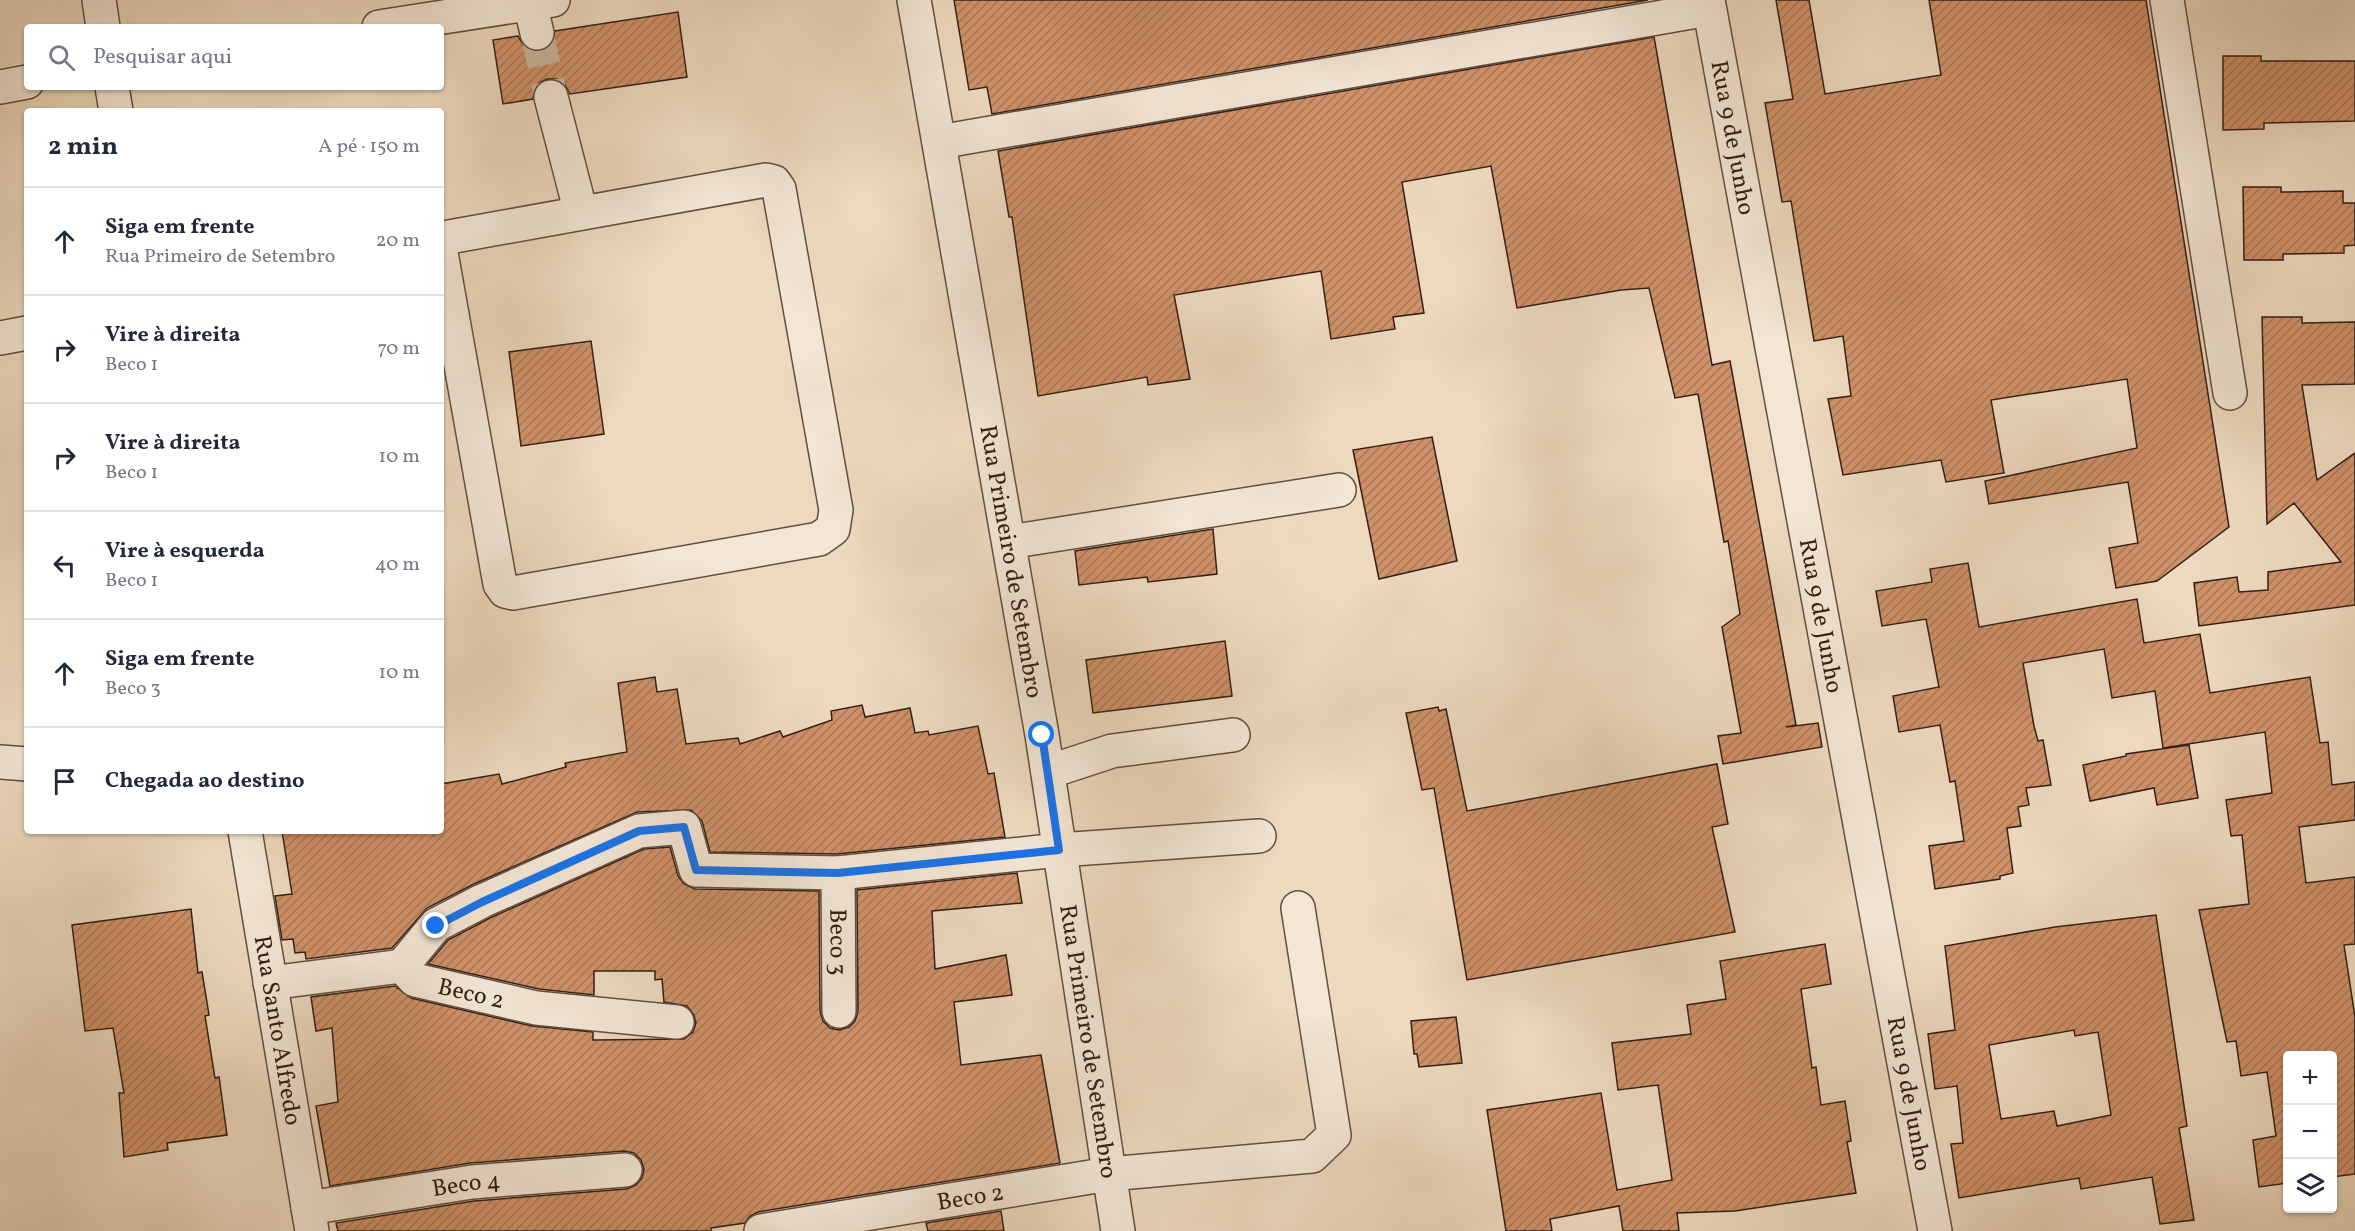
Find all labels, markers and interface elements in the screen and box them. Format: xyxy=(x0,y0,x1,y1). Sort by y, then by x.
search box xyxy=(24,24,444,90)
icon: search xyxy=(45,41,78,74)
text: Pesquisar aqui xyxy=(93,42,232,73)
street label: Rua 9 de Junho xyxy=(1701,58,1762,218)
text: 2 min xyxy=(48,129,118,165)
text: A pé · 150 m xyxy=(318,133,420,161)
text: Siga em frente xyxy=(105,212,255,243)
icon: ahead xyxy=(48,225,81,258)
text: 20 m xyxy=(376,227,420,255)
text: Rua Primeiro de Setembro xyxy=(105,243,335,271)
text: Vire à direita xyxy=(105,320,241,351)
icon: right xyxy=(48,333,81,366)
text: 70 m xyxy=(377,335,420,363)
text: Beco 1 xyxy=(105,351,158,379)
street label: Rua Primeiro de Setembro xyxy=(969,423,1050,701)
text: Vire à direita xyxy=(105,428,241,459)
icon: right xyxy=(48,441,81,474)
text: 10 m xyxy=(379,443,420,471)
text: Beco 1 xyxy=(105,459,158,487)
text: Vire à esquerda xyxy=(105,536,265,567)
street label: Rua 9 de Junho xyxy=(1789,536,1850,696)
icon: left xyxy=(48,549,81,582)
text: 40 m xyxy=(375,551,420,579)
text: Beco 1 xyxy=(105,567,158,595)
text: Siga em frente xyxy=(105,644,255,675)
icon: ahead xyxy=(48,657,81,690)
text: 10 m xyxy=(379,659,420,687)
text: Beco 3 xyxy=(105,675,161,703)
route start xyxy=(1028,721,1054,747)
icon: arrive xyxy=(48,765,81,798)
text: Chegada ao destino xyxy=(105,766,305,797)
street label: Rua Primeiro de Setembro xyxy=(1049,902,1125,1181)
street label: Beco 3 xyxy=(819,908,854,976)
route end xyxy=(422,912,448,938)
street label: Rua Santo Alfredo xyxy=(244,933,309,1128)
street label: Beco 2 xyxy=(434,971,508,1019)
street label: Rua 9 de Junho xyxy=(1877,1014,1939,1174)
map controls xyxy=(2283,1051,2337,1213)
button: + xyxy=(2283,1051,2337,1105)
button: − xyxy=(2283,1105,2337,1159)
button: layers xyxy=(2283,1159,2337,1213)
street label: Beco 4 xyxy=(430,1165,502,1207)
street label: Beco 2 xyxy=(934,1176,1007,1221)

